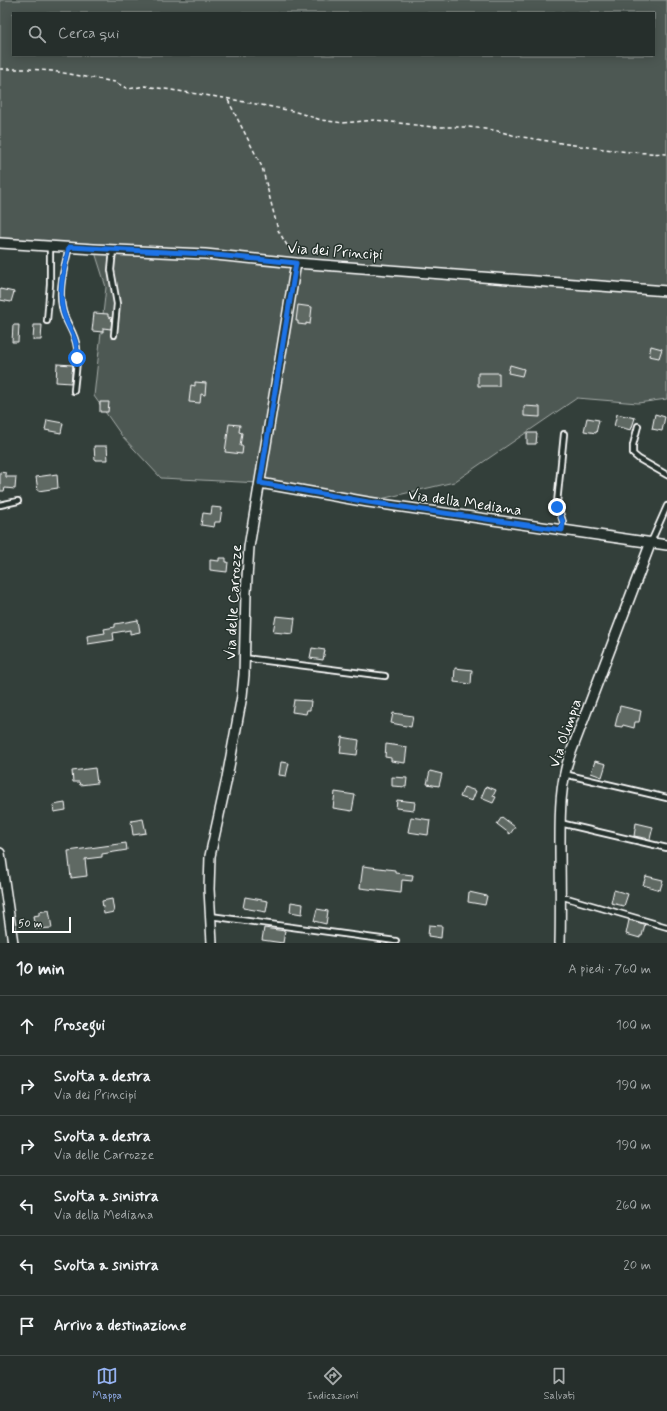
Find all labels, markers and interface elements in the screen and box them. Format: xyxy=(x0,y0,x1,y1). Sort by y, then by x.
search box xyxy=(12,12,655,56)
icon: search xyxy=(26,23,48,45)
text: Cerca qui xyxy=(58,24,119,44)
street label: Via dei Principi xyxy=(287,239,383,265)
route start xyxy=(68,349,86,367)
street label: Via della Mediana xyxy=(407,485,523,521)
route end xyxy=(548,498,566,516)
street label: Via delle Carrozze xyxy=(221,544,247,660)
street label: Via Olimpia xyxy=(545,696,587,770)
scale bar xyxy=(12,915,71,934)
text: 50 m xyxy=(18,917,43,931)
text: 10 min xyxy=(16,958,65,980)
text: A piedi · 760 m xyxy=(568,961,651,978)
icon: ahead xyxy=(16,1015,38,1037)
text: Prosegui xyxy=(54,1016,105,1036)
text: 100 m xyxy=(616,1017,651,1034)
text: Svolta a destra xyxy=(54,1067,151,1087)
icon: right xyxy=(16,1075,38,1097)
text: 190 m xyxy=(616,1077,651,1094)
text: Via dei Principi xyxy=(54,1087,137,1104)
text: Svolta a destra xyxy=(54,1127,151,1147)
icon: right xyxy=(16,1135,38,1157)
text: 190 m xyxy=(616,1137,651,1154)
text: Via delle Carrozze xyxy=(54,1147,154,1164)
text: Svolta a sinistra xyxy=(54,1187,159,1207)
icon: left xyxy=(16,1195,38,1217)
text: 260 m xyxy=(616,1197,651,1214)
text: Via della Mediana xyxy=(54,1207,153,1224)
icon: left xyxy=(16,1255,38,1277)
text: Svolta a sinistra xyxy=(54,1256,159,1276)
text: 20 m xyxy=(623,1257,651,1274)
icon: arrive xyxy=(16,1315,38,1337)
text: Arrivo a destinazione xyxy=(54,1316,187,1336)
tab: Mappa xyxy=(93,1365,122,1403)
tab: Indicazioni xyxy=(307,1365,358,1403)
tab: Salvati xyxy=(543,1365,575,1403)

